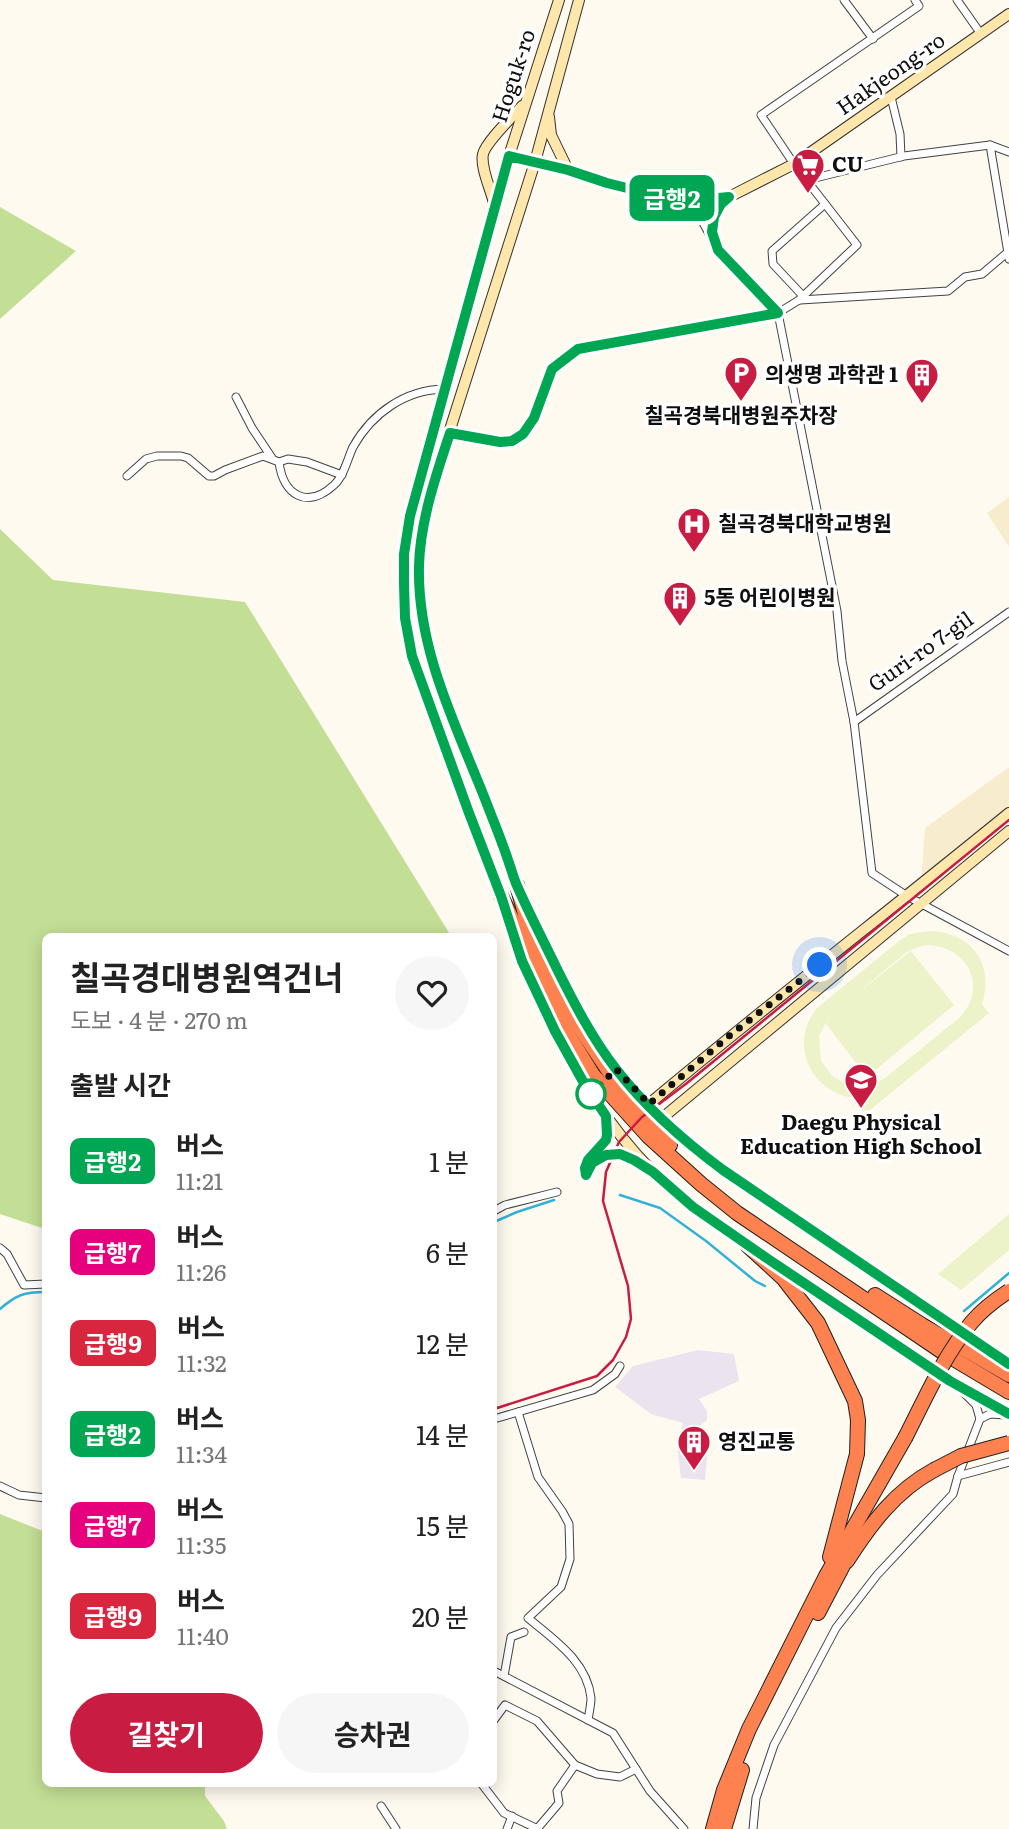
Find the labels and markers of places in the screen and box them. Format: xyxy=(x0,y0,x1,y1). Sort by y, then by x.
supermarket icon: CU xyxy=(789,146,827,195)
place label: CU xyxy=(832,147,863,178)
parking icon: 칠곡경북대병원주차장 xyxy=(722,354,760,403)
building icon: 의생명 과학관 1 xyxy=(903,356,941,405)
place label: 의생명 과학관 1 xyxy=(765,357,898,388)
place label: 칠곡경북대병원주차장 xyxy=(644,398,838,429)
hospital icon: 칠곡경북대학교병원 xyxy=(675,505,713,554)
place label: 칠곡경북대학교병원 xyxy=(718,506,892,537)
building icon: 5동 어린이병원 xyxy=(661,579,699,628)
place label: 5동 어린이병원 xyxy=(704,580,836,611)
school or university icon: Daegu Physical Education High School xyxy=(842,1061,880,1110)
unlabelled marker xyxy=(576,1079,606,1109)
place label: Daegu Physical Education High School xyxy=(740,1105,982,1160)
building icon: 영진교통 xyxy=(675,1423,713,1472)
place label: 영진교통 xyxy=(718,1424,795,1455)

